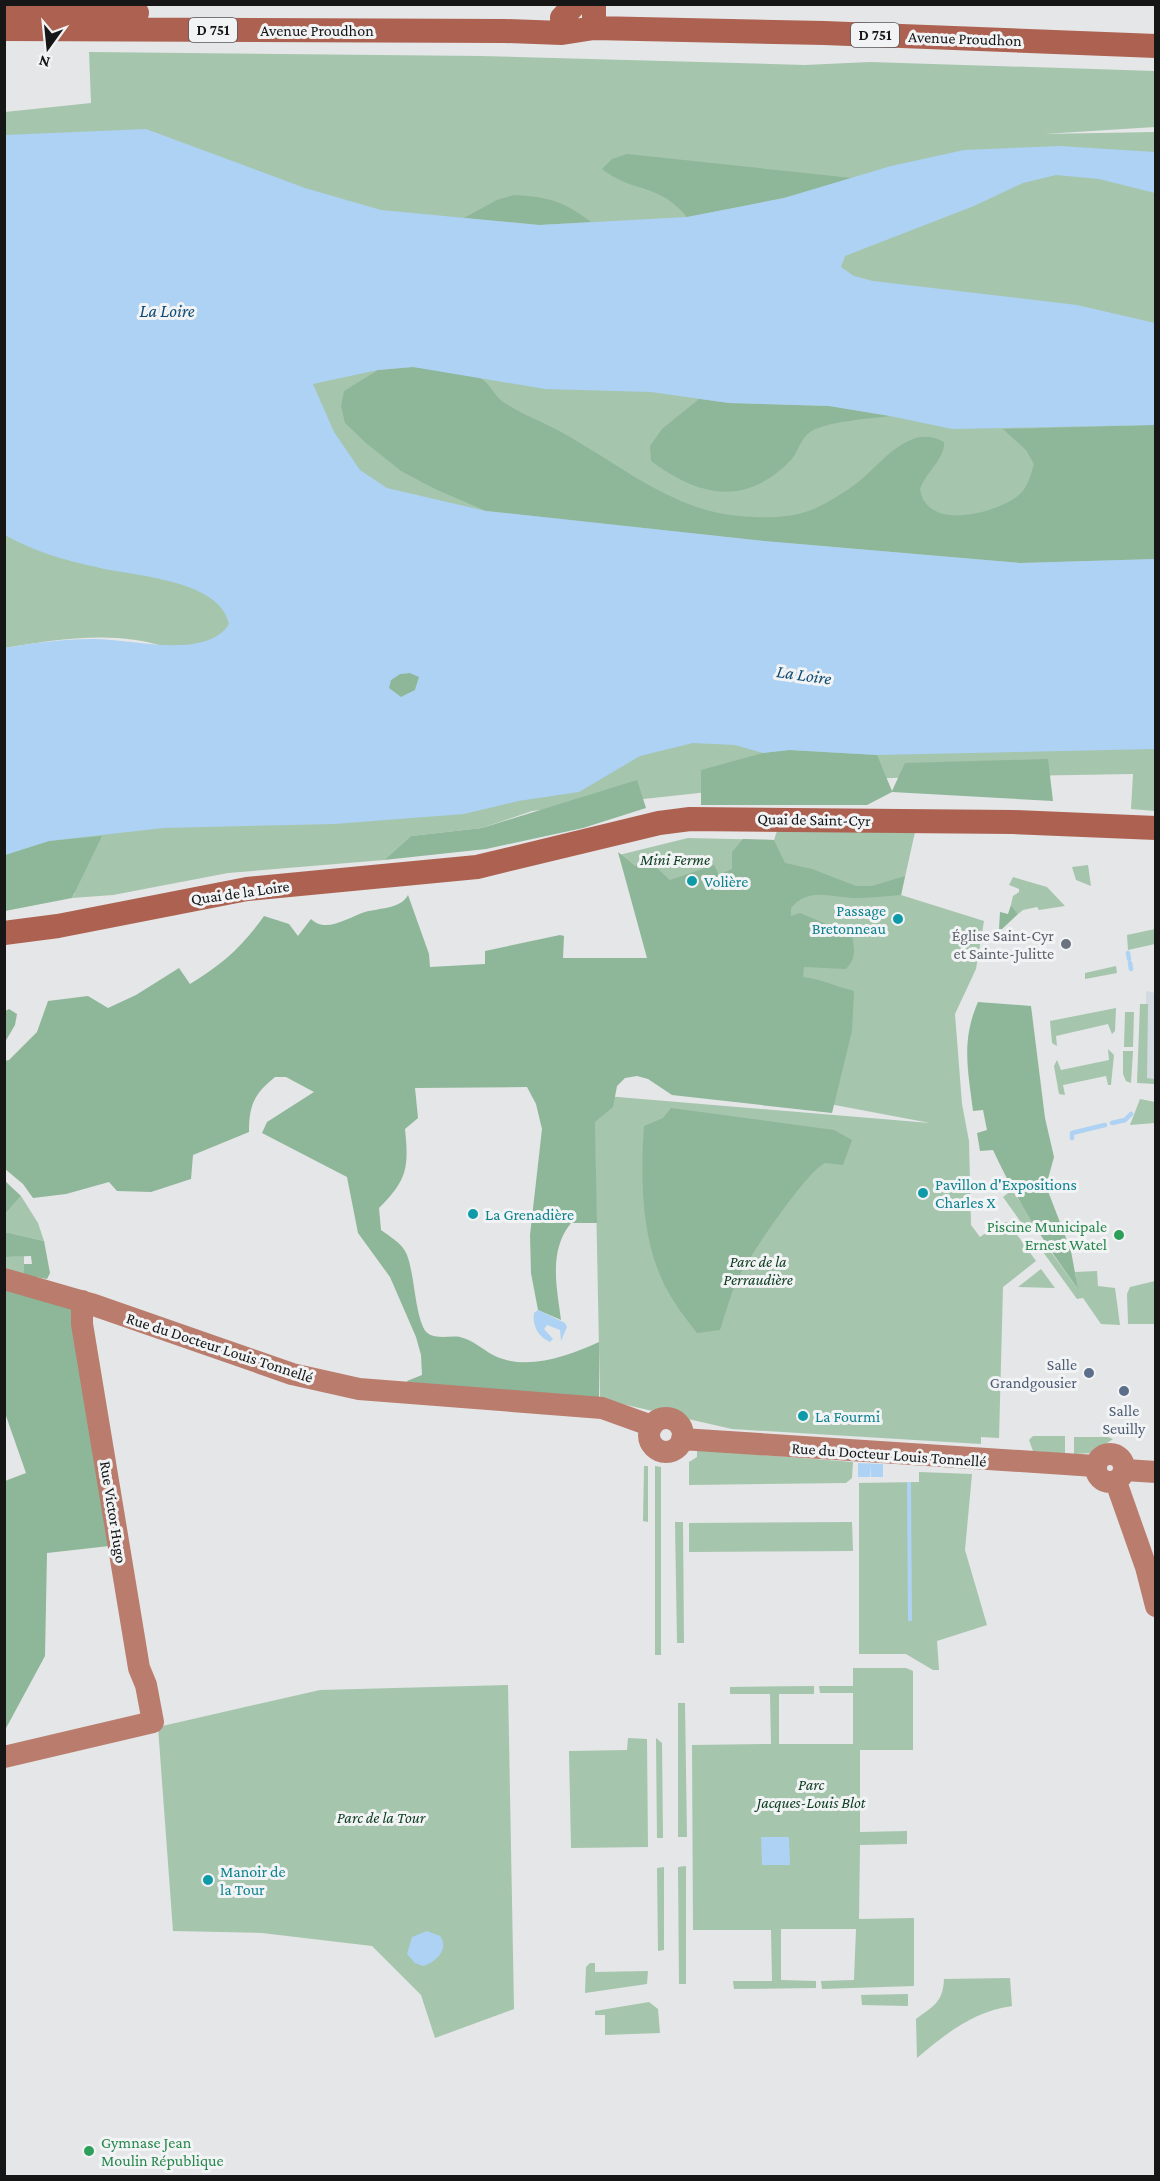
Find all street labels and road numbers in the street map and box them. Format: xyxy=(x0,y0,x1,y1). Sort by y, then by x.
road number: D 751 xyxy=(189,18,237,42)
street label: Avenue Proudhon xyxy=(260,22,374,39)
road number: D 751 xyxy=(851,23,899,47)
street label: Avenue Proudhon xyxy=(908,28,1022,49)
street label: Quai de Saint-Cyr xyxy=(757,810,871,830)
street label: Quai de la Loire xyxy=(190,877,290,908)
street label: Rue du Docteur Louis Tonnellé xyxy=(124,1309,315,1386)
street label: Rue du Docteur Louis Tonnellé xyxy=(791,1439,987,1470)
street label: Rue Victor Hugo xyxy=(96,1460,130,1565)

